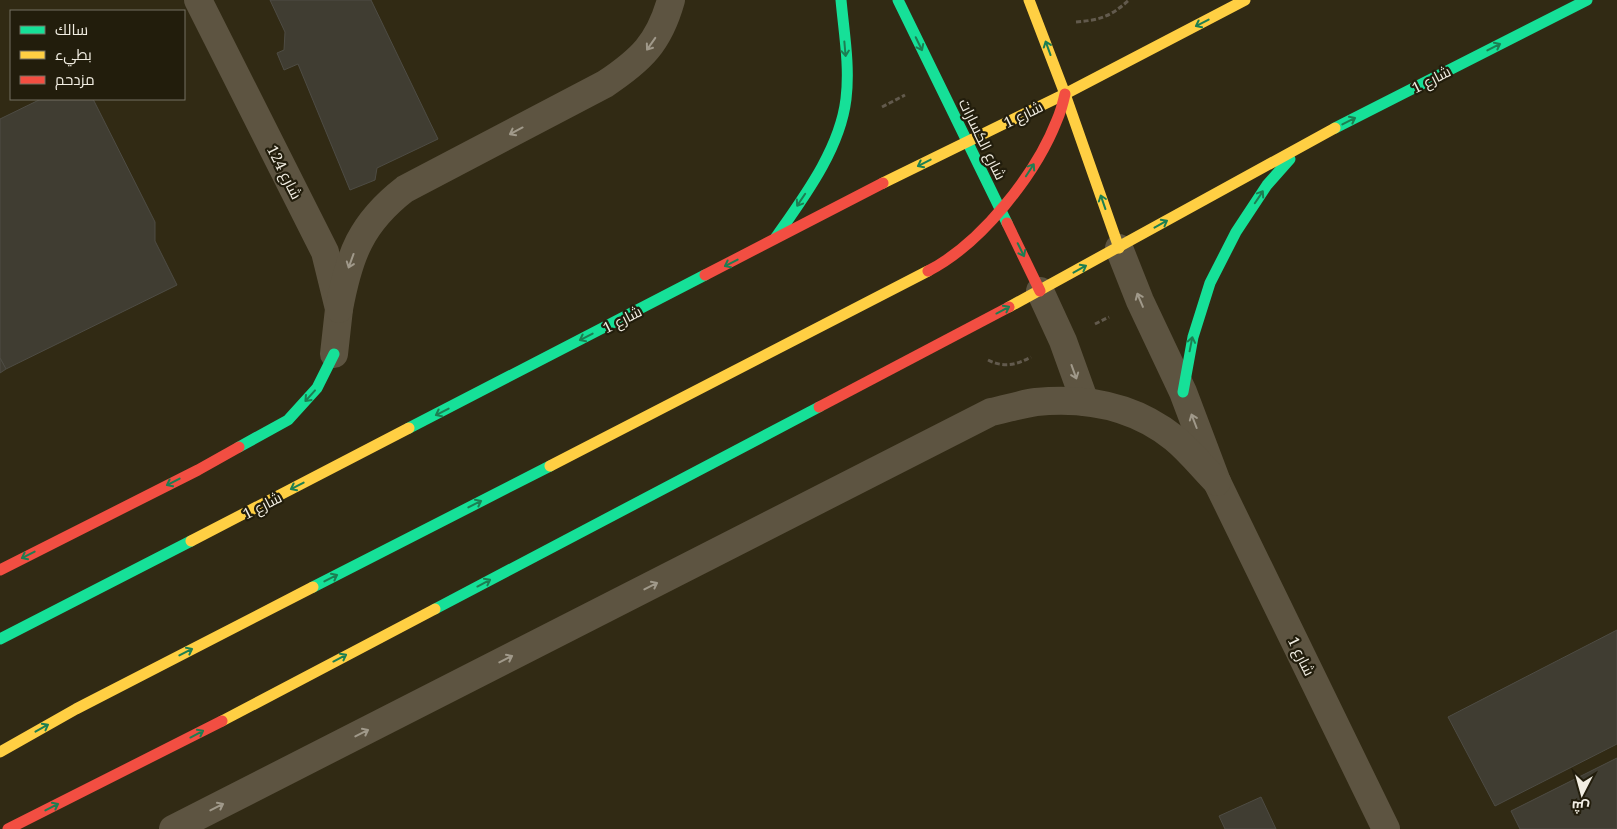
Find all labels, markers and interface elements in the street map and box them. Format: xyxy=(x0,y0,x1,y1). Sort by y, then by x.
legend xyxy=(10,10,185,100)
one-way arrow xyxy=(1195,18,1210,28)
text: سالك xyxy=(55,19,88,39)
one-way arrow xyxy=(915,36,924,51)
one-way arrow xyxy=(646,37,656,51)
one-way arrow xyxy=(841,40,850,56)
one-way arrow xyxy=(1043,41,1052,56)
one-way arrow xyxy=(1486,42,1501,52)
text: بطيء xyxy=(55,44,92,67)
street label: شارع 1 xyxy=(1408,61,1455,99)
text: مزدحم xyxy=(55,69,95,90)
street label: شارع الكسارات xyxy=(953,95,1011,184)
street label: شارع 1 xyxy=(1000,96,1047,134)
one-way arrow xyxy=(1341,115,1356,125)
one-way arrow xyxy=(509,127,524,136)
street label: شارع 124 xyxy=(261,142,307,203)
one-way arrow xyxy=(917,159,932,168)
one-way arrow xyxy=(1025,164,1035,178)
one-way arrow xyxy=(1254,191,1264,205)
one-way arrow xyxy=(796,193,806,207)
one-way arrow xyxy=(1098,194,1107,210)
one-way arrow xyxy=(1154,218,1168,228)
one-way arrow xyxy=(1016,242,1026,257)
one-way arrow xyxy=(346,253,355,268)
one-way arrow xyxy=(723,258,738,268)
one-way arrow xyxy=(1072,264,1087,274)
one-way arrow xyxy=(1134,293,1144,308)
street label: شارع 1 xyxy=(599,301,646,339)
one-way arrow xyxy=(995,305,1010,314)
one-way arrow xyxy=(579,333,594,342)
one-way arrow xyxy=(1187,336,1197,352)
one-way arrow xyxy=(1070,363,1079,379)
one-way arrow xyxy=(304,390,316,403)
one-way arrow xyxy=(435,408,450,417)
one-way arrow xyxy=(1189,414,1198,429)
one-way arrow xyxy=(166,477,181,487)
one-way arrow xyxy=(290,481,305,491)
street label: شارع 1 xyxy=(239,487,286,525)
one-way arrow xyxy=(467,499,482,508)
one-way arrow xyxy=(21,550,36,560)
one-way arrow xyxy=(323,573,338,582)
one-way arrow xyxy=(477,578,492,588)
one-way arrow xyxy=(643,581,658,590)
street label: شارع 1 xyxy=(1282,633,1320,680)
one-way arrow xyxy=(178,647,193,656)
one-way arrow xyxy=(333,653,348,663)
one-way arrow xyxy=(499,654,514,664)
one-way arrow xyxy=(35,723,50,733)
one-way arrow xyxy=(354,728,369,738)
one-way arrow xyxy=(189,729,204,739)
north arrow xyxy=(1557,769,1607,819)
text: ش xyxy=(1571,797,1591,818)
one-way arrow xyxy=(44,802,59,812)
one-way arrow xyxy=(209,802,224,811)

